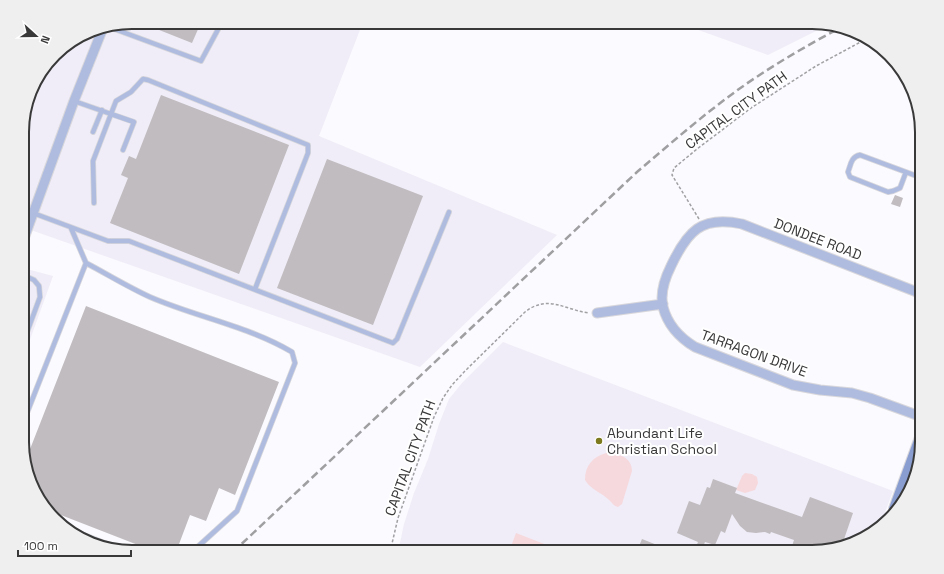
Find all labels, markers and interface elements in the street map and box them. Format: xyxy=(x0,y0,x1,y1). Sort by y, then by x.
north arrow xyxy=(16,16,56,56)
text: N xyxy=(37,34,53,46)
street label: CAPITAL CITY PATH xyxy=(681,67,791,153)
street label: DONDEE ROAD xyxy=(771,214,865,264)
street label: TARRAGON DRIVE xyxy=(698,325,810,381)
street label: CAPITAL CITY PATH xyxy=(381,398,439,518)
place label: Abundant Life Christian School xyxy=(607,424,717,458)
marker: Abundant Life Christian School xyxy=(594,436,604,446)
scale bar xyxy=(18,532,131,558)
text: 100 m xyxy=(24,538,58,554)

